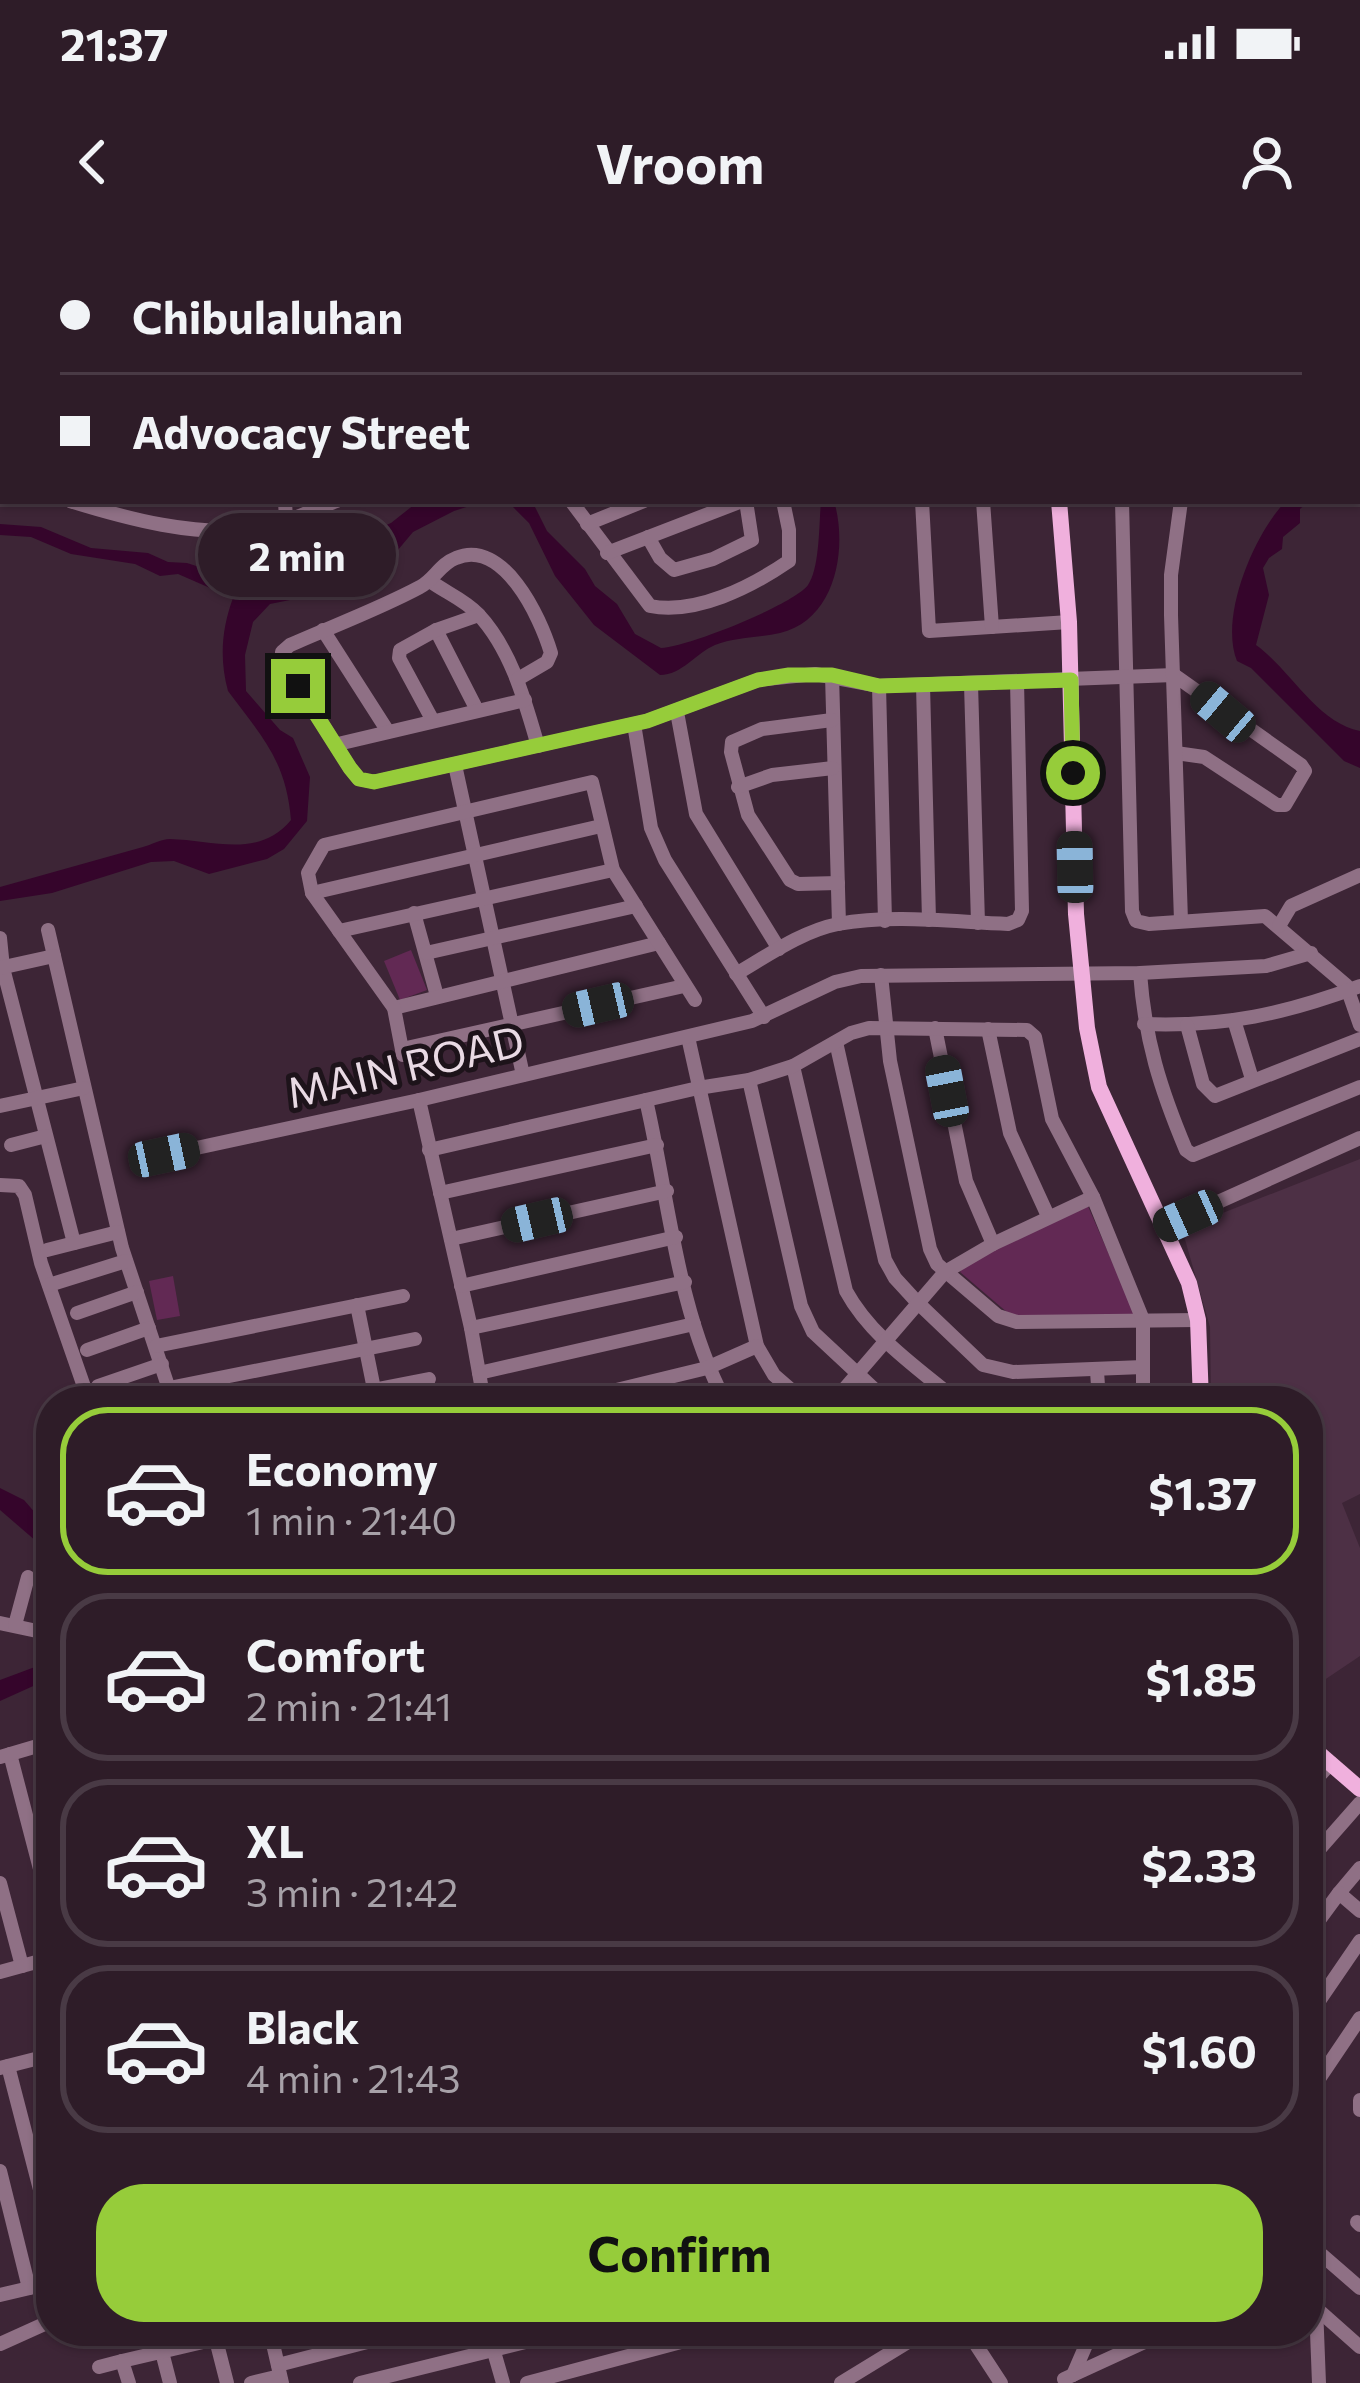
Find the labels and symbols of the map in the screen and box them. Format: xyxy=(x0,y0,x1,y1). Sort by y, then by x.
callout: 2 min xyxy=(199,512,397,596)
route end xyxy=(271,659,325,713)
car xyxy=(1184,675,1262,749)
route start xyxy=(1046,746,1100,800)
car xyxy=(1056,831,1094,903)
car xyxy=(559,979,637,1031)
street label: MAIN ROAD xyxy=(282,1013,528,1117)
car xyxy=(922,1052,972,1130)
car xyxy=(125,1130,203,1180)
car xyxy=(1148,1185,1228,1247)
car xyxy=(498,1194,576,1246)

